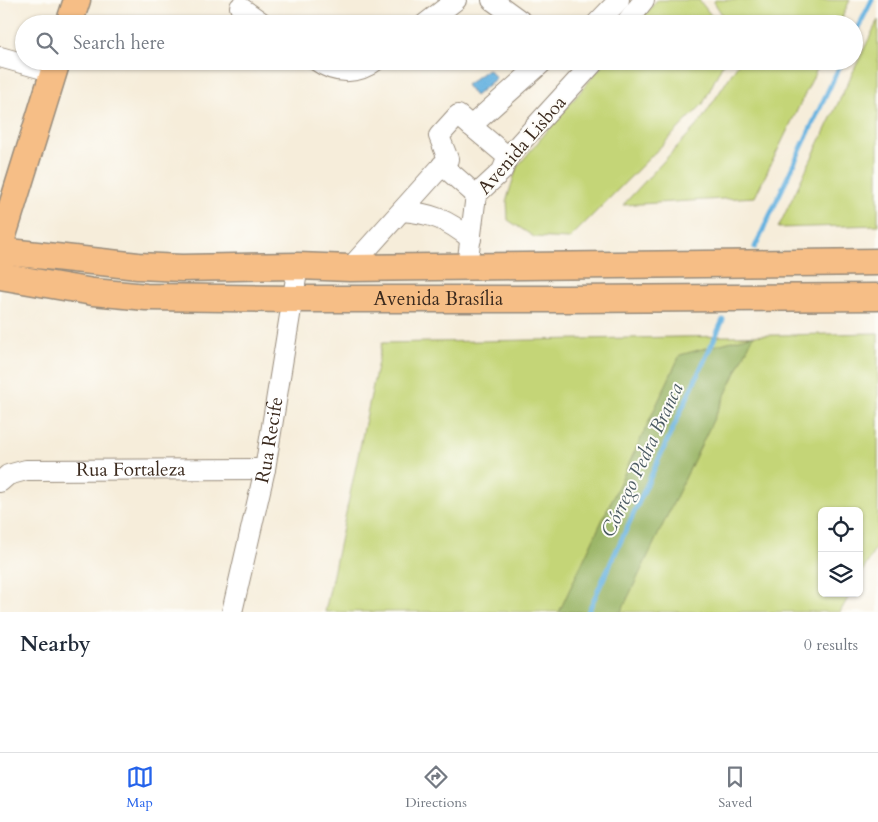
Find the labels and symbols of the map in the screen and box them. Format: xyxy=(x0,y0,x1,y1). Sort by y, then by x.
street label: Avenida Lisboa xyxy=(472,90,572,200)
street label: Avenida Brasília xyxy=(374,286,503,312)
water label: Córrego Pedra Branca xyxy=(594,379,690,541)
street label: Rua Recife xyxy=(249,395,290,486)
street label: Rua Fortaleza xyxy=(76,456,185,483)

